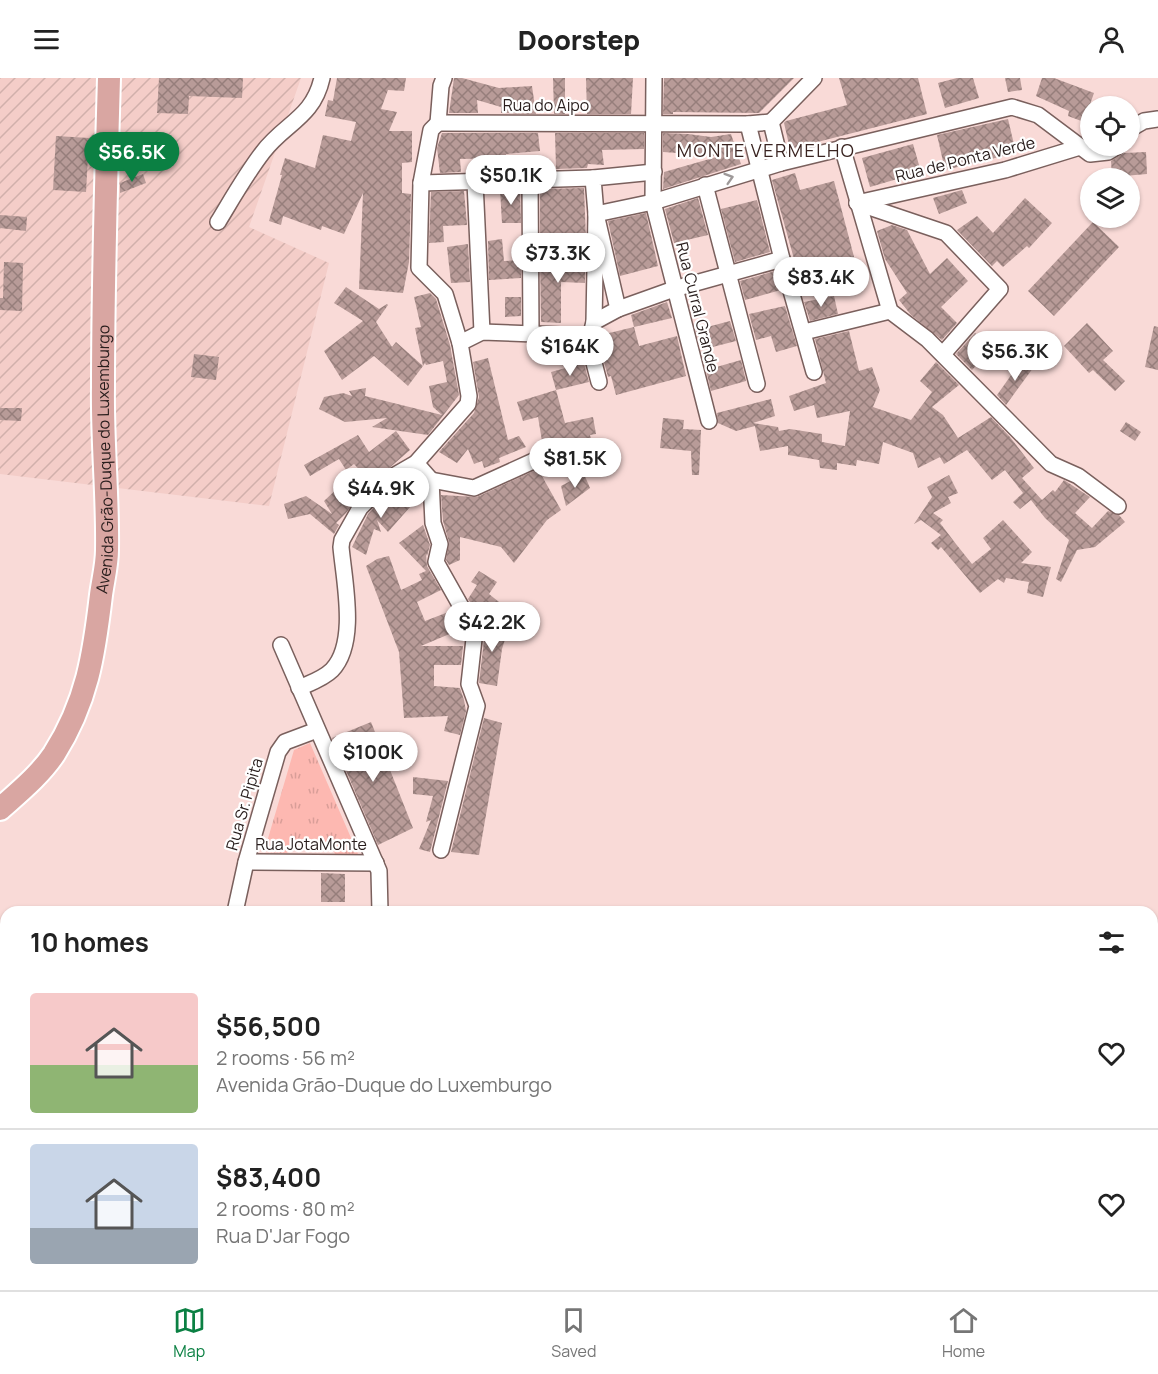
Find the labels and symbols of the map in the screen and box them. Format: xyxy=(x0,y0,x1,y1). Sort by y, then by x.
street label: Rua do Aipo xyxy=(503,94,589,116)
street label: Rua de Ponta Verde xyxy=(893,131,1037,187)
pin: $56.5K xyxy=(83,132,181,183)
district label: MONTE VERMELHO xyxy=(677,138,855,162)
pin: $50.1K xyxy=(462,155,560,206)
one-way arrow xyxy=(723,173,733,185)
pin: $73.3K xyxy=(509,233,607,284)
street label: Rua Curral Grande xyxy=(671,240,725,374)
pin: $83.4K xyxy=(772,257,870,308)
street label: Avenida Grão-Duque do Luxemburgo xyxy=(90,325,118,595)
pin: $164K xyxy=(528,326,612,377)
pin: $56.3K xyxy=(966,331,1064,382)
pin: $81.5K xyxy=(526,438,624,489)
pin: $44.9K xyxy=(332,468,430,519)
pin: $42.2K xyxy=(443,602,541,653)
pin: $100K xyxy=(331,732,415,783)
street label: Rua Sr. Pipita xyxy=(220,755,268,853)
street label: Rua JotaMonte xyxy=(255,833,367,855)

